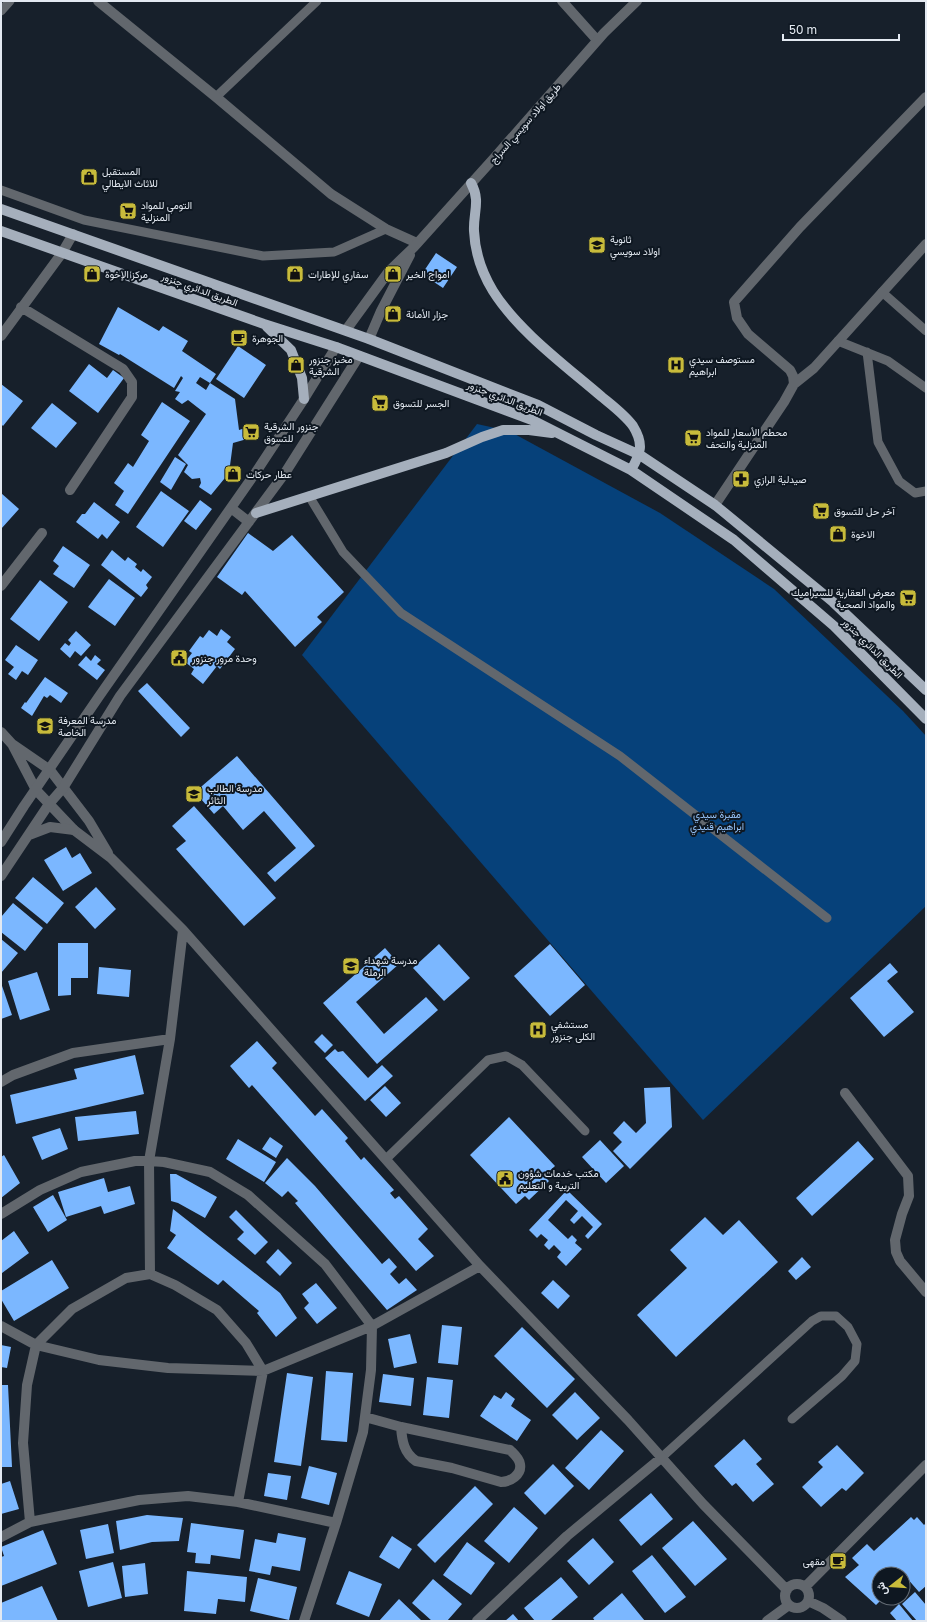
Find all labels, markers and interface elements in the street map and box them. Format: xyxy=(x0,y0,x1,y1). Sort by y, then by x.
scale bar xyxy=(783,16,899,42)
text: 50 m xyxy=(789,22,817,37)
street label: طريق اولاد سويسي السراج xyxy=(487,80,566,167)
place label: المستقبل للاثاث الايطالي xyxy=(102,165,158,192)
shop icon: المستقبل للاثاث الايطالي xyxy=(79,167,99,187)
place label: التومي للمواد المنزلية xyxy=(141,199,192,224)
supermarket icon: التومي للمواد المنزلية xyxy=(118,201,138,221)
place label: ثانوية اولاد سويسي xyxy=(610,233,660,260)
school or university icon: ثانوية اولاد سويسي xyxy=(587,235,607,255)
shop icon: مركز الإخوة xyxy=(82,264,102,284)
shop icon: سفاري للإطارات xyxy=(285,264,305,284)
shop icon: امواج الخير xyxy=(383,264,403,284)
place label: مركز الإخوة xyxy=(105,268,148,281)
place label: سفاري للإطارات xyxy=(308,268,368,283)
place label: امواج الخير xyxy=(405,268,449,281)
street label: الطريق الدائري جنزور xyxy=(158,269,240,311)
shop icon: جزار الأمانة xyxy=(383,304,403,324)
place label: جزار الأمانة xyxy=(406,308,448,321)
cafe icon: الجوهرة xyxy=(229,328,249,348)
place label: الجوهرة xyxy=(252,332,283,345)
place label: مخبز جنزور الشرقية xyxy=(308,353,353,378)
place label: مستوصف سيدي ابراهيم xyxy=(689,353,755,378)
shop icon: مخبز جنزور الشرقية xyxy=(286,355,306,375)
hospital icon: مستوصف سيدي ابراهيم xyxy=(666,355,686,375)
street label: الطريق الدائري جنزور xyxy=(463,378,545,421)
supermarket icon: الجسر للتسوق xyxy=(370,393,390,413)
place label: الجسر للتسوق xyxy=(393,397,449,410)
place label: جنزور الشرقية للتسوق xyxy=(264,420,319,445)
supermarket icon: جنزور الشرقية للتسوق xyxy=(241,422,261,442)
place label: محطم الأسعار للمواد المنزلية والتحف xyxy=(706,426,787,451)
supermarket icon: محطم الأسعار للمواد المنزلية والتحف xyxy=(683,428,703,448)
shop icon: عطار حركات xyxy=(223,464,243,484)
place label: عطار حركات xyxy=(246,468,292,481)
pharmacy icon: صيدلية الرازي xyxy=(731,469,751,489)
place label: صيدلية الرازي xyxy=(754,473,807,488)
supermarket icon: آخر حل للتسوق xyxy=(811,501,831,521)
place label: آخر حل للتسوق xyxy=(834,505,895,518)
shop icon: الاخوة xyxy=(828,524,848,544)
place label: الاخوة xyxy=(851,528,875,541)
place label: معرض العقارية للسيراميك والمواد الصحية xyxy=(791,586,895,611)
supermarket icon: معرض العقارية للسيراميك والمواد الصحية xyxy=(898,588,918,608)
street label: الطريق الدائري جنزور xyxy=(838,615,906,683)
public building icon: وحدة مرور جنزور xyxy=(169,648,189,668)
place label: وحدة مرور جنزور xyxy=(191,652,257,665)
place label: مدرسة المعرفة الخاصة xyxy=(58,714,116,738)
school or university icon: مدرسة المعرفة الخاصة xyxy=(35,716,55,736)
place label: مدرسة الطالب الثائر xyxy=(206,782,263,807)
school or university icon: مدرسة الطالب الثائر xyxy=(184,784,204,804)
park label: مقبرة سيدي ابراهيم قنيدي xyxy=(690,808,744,835)
place label: مدرسة شهداء الرملة xyxy=(364,954,417,979)
school or university icon: مدرسة شهداء الرملة xyxy=(341,956,361,976)
place label: مستشفي الكلى جنزور xyxy=(550,1018,595,1043)
hospital icon: مستشفي الكلى جنزور xyxy=(528,1020,548,1040)
place label: مكتب خدمات شؤون التربية و التعليم xyxy=(518,1167,599,1192)
public building icon: مكتب خدمات شؤون التربية و التعليم xyxy=(495,1169,515,1189)
cafe icon: مقهى xyxy=(828,1551,848,1571)
place label: مقهى xyxy=(803,1555,825,1568)
north arrow xyxy=(871,1566,911,1606)
text: ش xyxy=(873,1581,890,1597)

